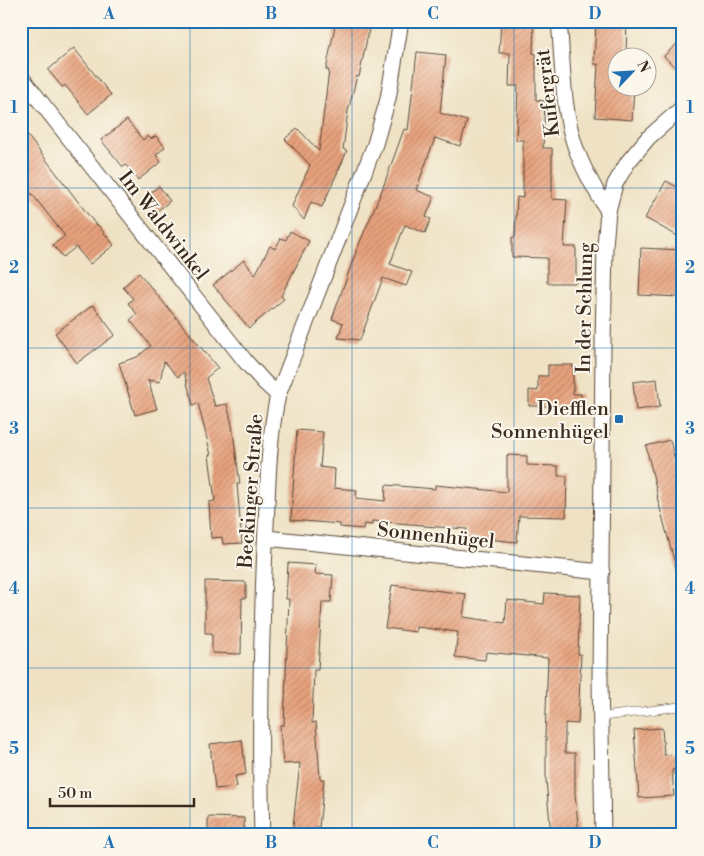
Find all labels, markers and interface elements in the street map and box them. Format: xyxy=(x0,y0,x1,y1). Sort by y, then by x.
text: A xyxy=(102,4,115,24)
text: B xyxy=(265,4,277,24)
text: C xyxy=(427,4,439,24)
text: D xyxy=(589,4,602,24)
street label: Kufergrät xyxy=(531,47,566,138)
north arrow xyxy=(606,48,656,98)
text: N xyxy=(632,58,653,76)
text: 1 xyxy=(10,98,18,118)
text: 1 xyxy=(686,98,694,118)
street label: Im Waldwinkel xyxy=(112,166,213,286)
street label: In der Schlung xyxy=(572,242,599,374)
text: 2 xyxy=(9,258,19,278)
text: 2 xyxy=(685,258,695,278)
place label: Diefflen Sonnenhügel xyxy=(491,397,609,445)
street label: Beckinger Straße xyxy=(234,413,269,570)
marker: Diefflen Sonnenhügel xyxy=(613,413,625,425)
text: 3 xyxy=(9,419,19,439)
text: 3 xyxy=(685,419,695,439)
street label: Sonnenhügel xyxy=(376,518,496,555)
text: 4 xyxy=(9,579,20,599)
text: 4 xyxy=(685,579,696,599)
text: 5 xyxy=(9,739,19,759)
text: 5 xyxy=(685,739,695,759)
scale bar xyxy=(50,776,194,808)
text: 50 m xyxy=(58,784,92,803)
text: A xyxy=(102,833,115,853)
text: B xyxy=(265,833,277,853)
text: C xyxy=(427,833,439,853)
text: D xyxy=(589,833,602,853)

